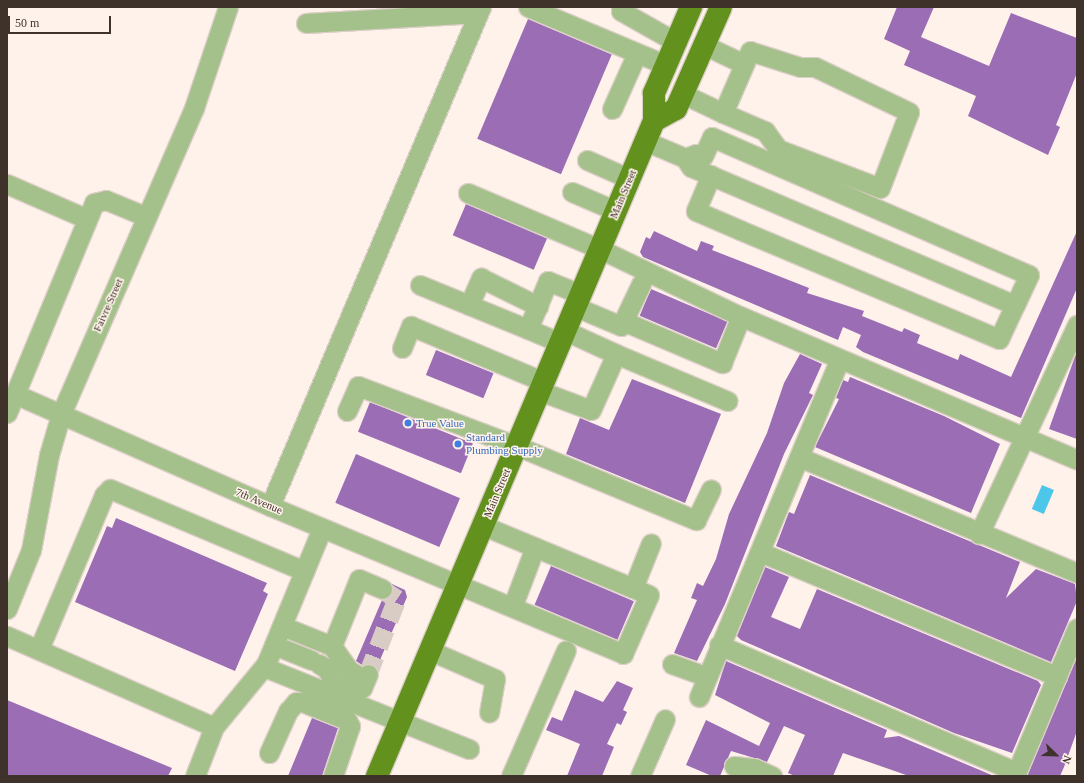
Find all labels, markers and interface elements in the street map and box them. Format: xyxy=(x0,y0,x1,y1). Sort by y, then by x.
scale bar xyxy=(10,8,113,34)
text: 50 m xyxy=(15,16,39,30)
street label: Main Street xyxy=(607,168,639,220)
street label: Faivre Street xyxy=(90,277,126,333)
place label: True Value xyxy=(416,416,464,430)
marker: True Value xyxy=(403,418,413,428)
place label: Standard Plumbing Supply xyxy=(466,431,543,457)
marker: Standard Plumbing Supply xyxy=(453,439,463,449)
street label: Main Street xyxy=(481,467,513,519)
street label: 7th Avenue xyxy=(233,485,285,517)
north arrow xyxy=(1036,735,1076,775)
text: N xyxy=(1060,754,1074,766)

